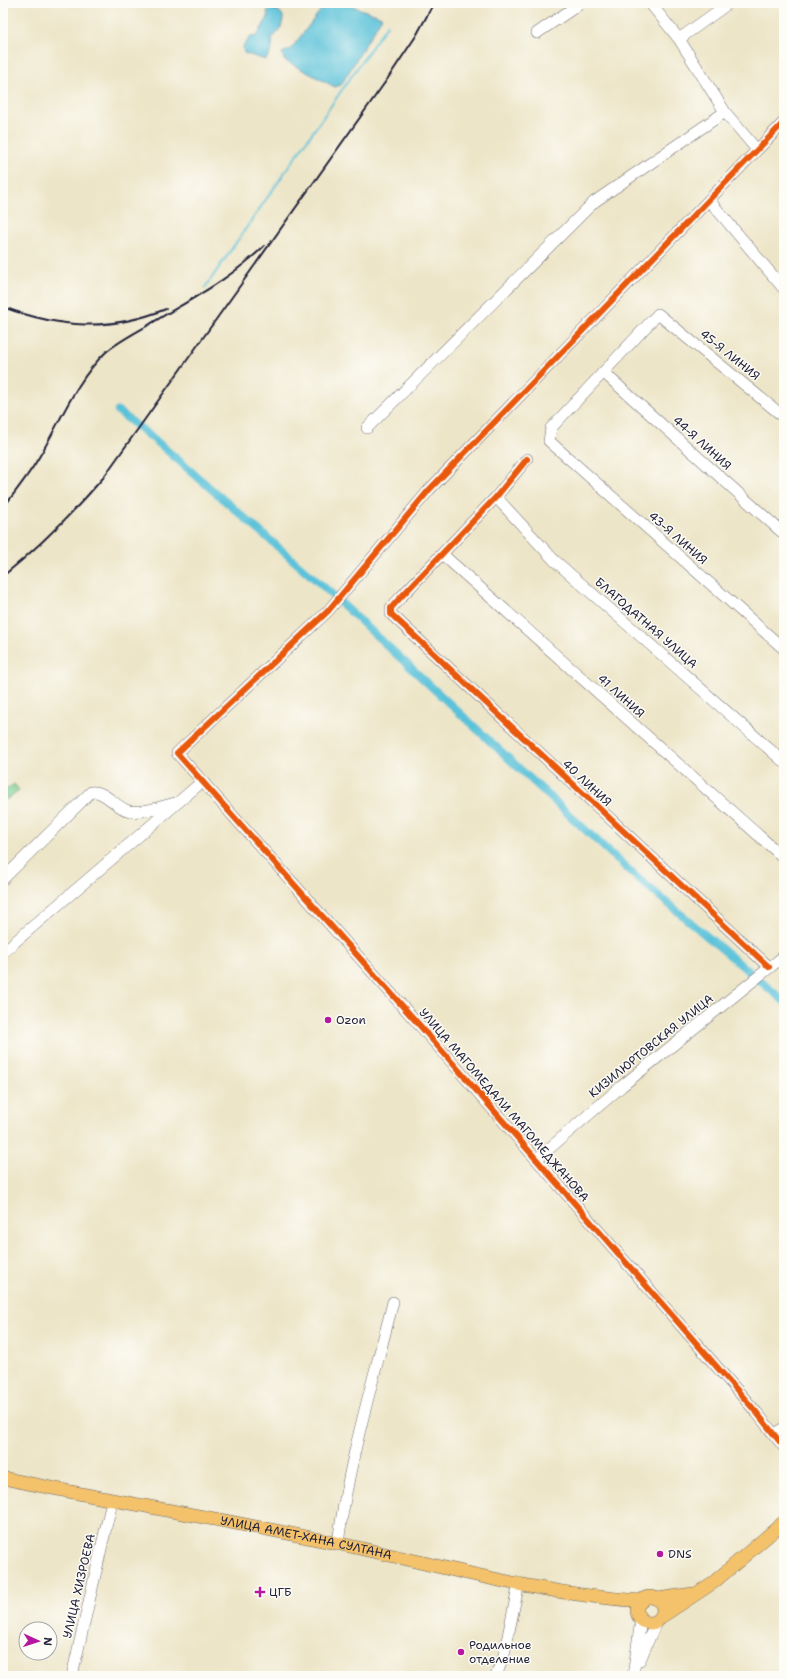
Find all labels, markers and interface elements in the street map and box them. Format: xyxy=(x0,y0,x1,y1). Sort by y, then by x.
street label: 45-Я ЛИНИЯ xyxy=(697,326,763,384)
street label: 44-Я ЛИНИЯ xyxy=(669,412,735,474)
street label: 43-Я ЛИНИЯ xyxy=(645,508,711,568)
street label: БЛАГОДАТНАЯ УЛИЦА xyxy=(591,574,701,672)
street label: 41 ЛИНИЯ xyxy=(594,671,648,721)
street label: 40 ЛИНИЯ xyxy=(559,756,615,810)
street label: КИЗИЛЮРТОВСКАЯ УЛИЦА xyxy=(585,991,717,1101)
street label: УЛИЦА МАГОМЕДАЛИ МАГОМЕДЖАНОВA xyxy=(415,1005,593,1205)
place label: Ozon xyxy=(336,1012,366,1028)
marker: Ozon xyxy=(323,1015,333,1025)
street label: УЛИЦА АМЕТ-ХАНА СУЛТАНА xyxy=(219,1512,394,1563)
street label: УЛИЦА ХИЗРОЕВА xyxy=(59,1532,99,1640)
place label: DNS xyxy=(668,1546,692,1562)
marker: DNS xyxy=(655,1549,665,1559)
place label: ЦГБ xyxy=(269,1584,292,1600)
marker: ЦГБ xyxy=(254,1586,266,1598)
north arrow xyxy=(18,1621,58,1661)
text: N xyxy=(40,1637,55,1647)
place label: Родильное отделение xyxy=(469,1637,532,1667)
marker: Родильное отделение xyxy=(456,1647,466,1657)

